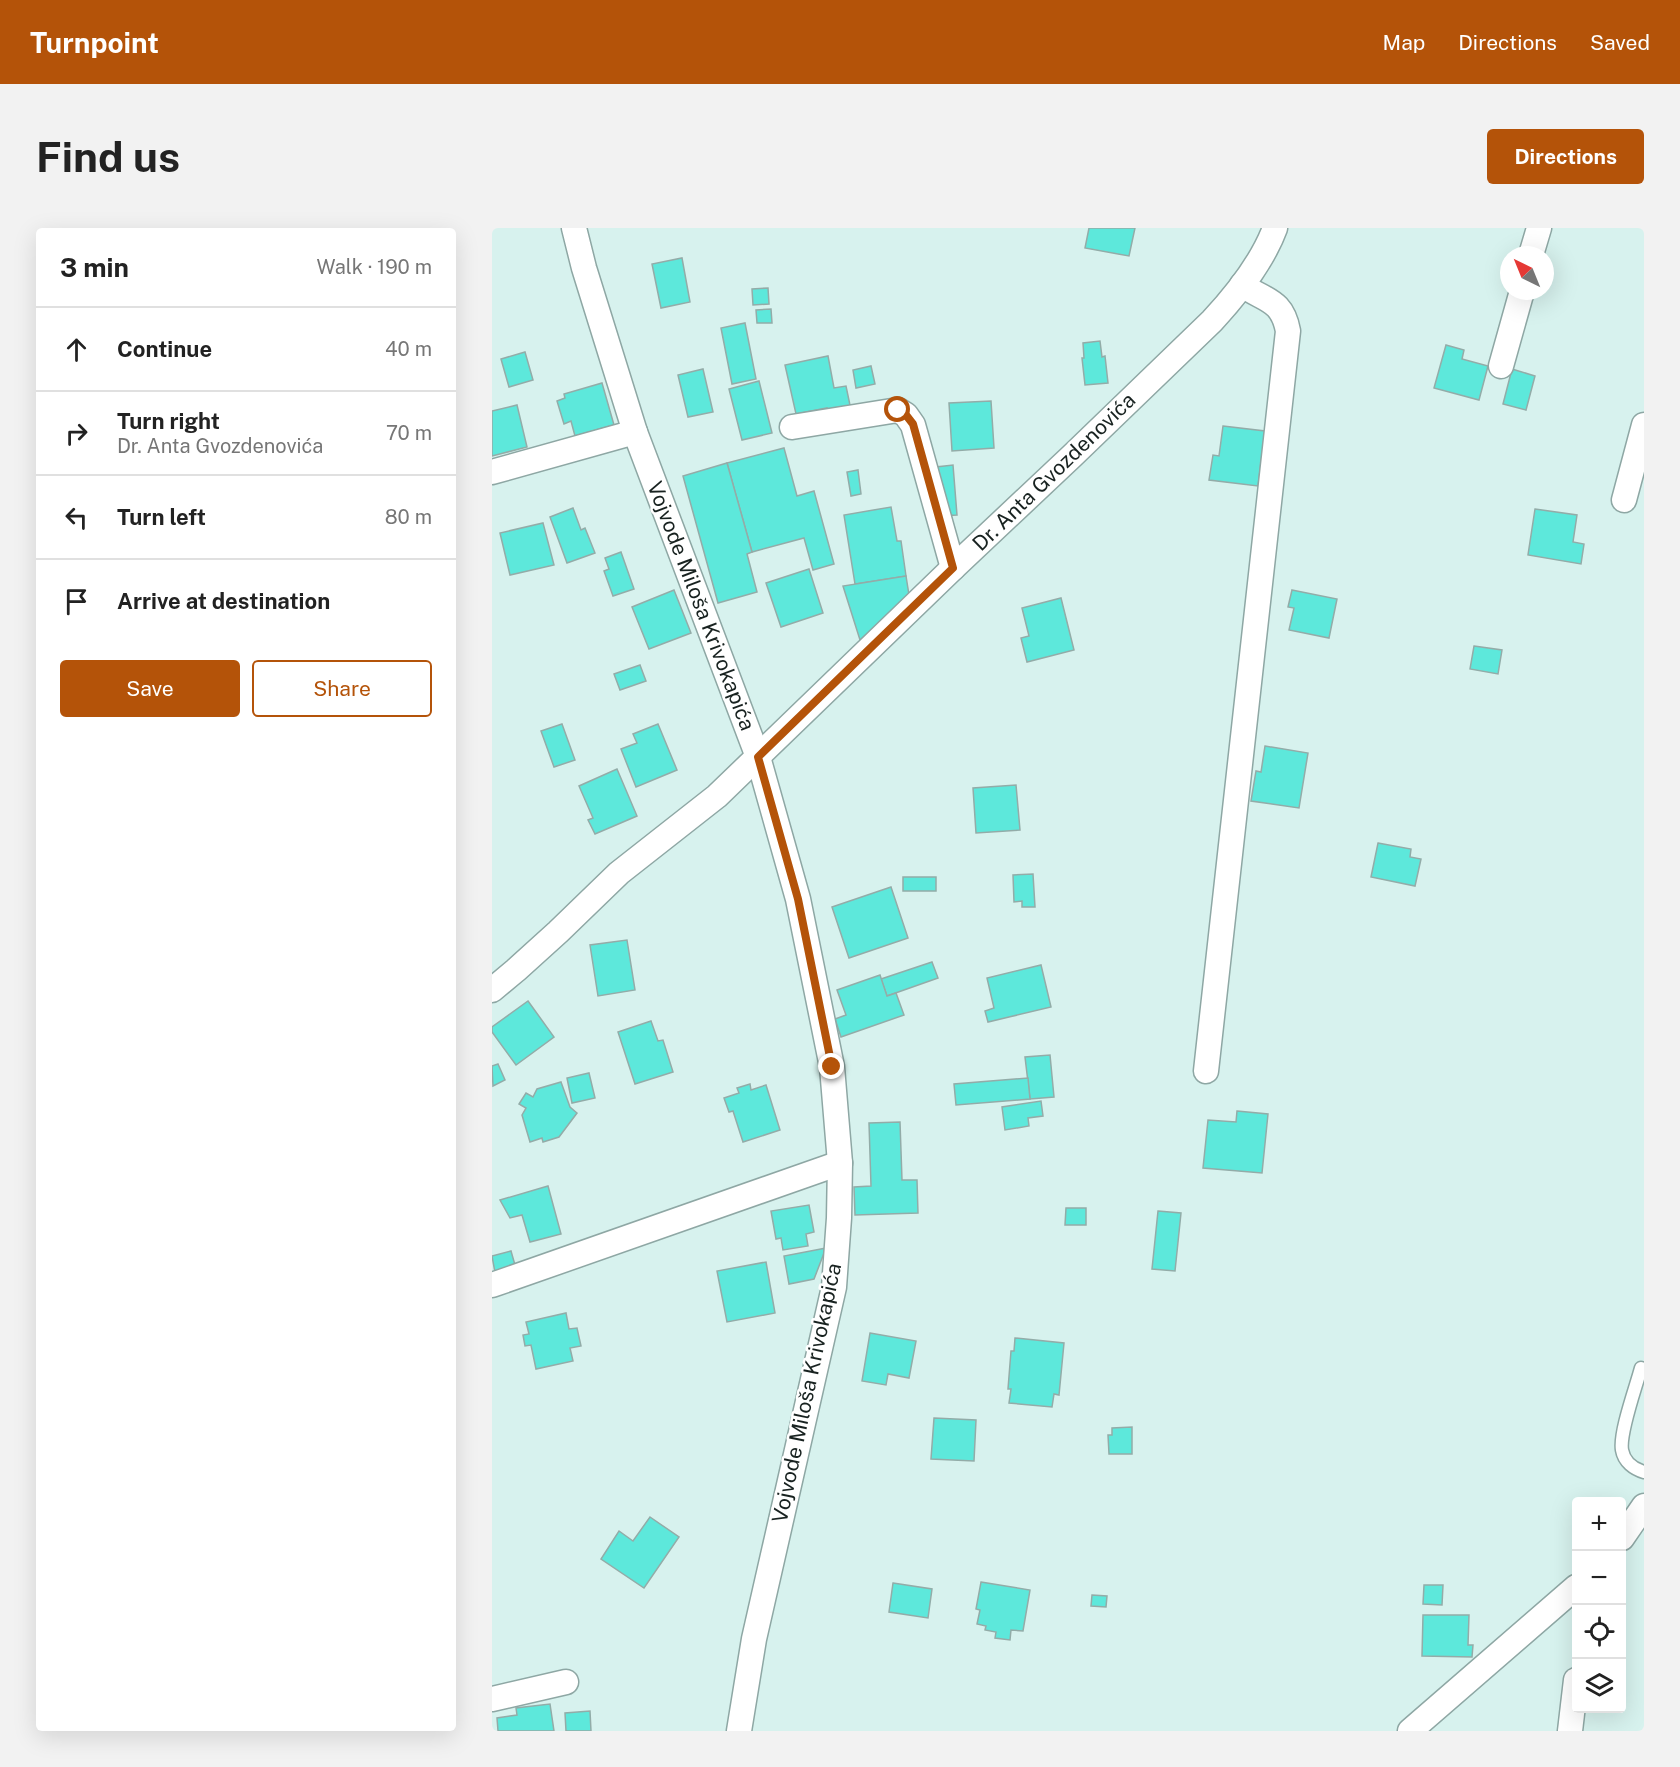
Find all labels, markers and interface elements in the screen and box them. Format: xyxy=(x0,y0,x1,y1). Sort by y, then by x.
text: Turnpoint xyxy=(30,26,159,59)
text: Map xyxy=(1383,30,1425,55)
text: Directions xyxy=(1458,30,1557,55)
text: Saved xyxy=(1590,30,1650,55)
button: Directions xyxy=(1487,129,1644,184)
text: Find us xyxy=(36,132,180,181)
north arrow xyxy=(1500,246,1554,300)
text: 3 min xyxy=(60,252,129,283)
text: Walk · 190 m xyxy=(316,255,432,279)
icon: ahead xyxy=(60,333,93,366)
text: Continue xyxy=(117,336,212,362)
text: 40 m xyxy=(385,337,432,361)
street label: Dr. Anta Gvozdenovića xyxy=(967,387,1140,556)
route start xyxy=(884,396,910,422)
text: Turn right xyxy=(117,408,220,434)
icon: right xyxy=(60,417,93,450)
text: 70 m xyxy=(386,421,432,445)
text: Dr. Anta Gvozdenovića xyxy=(117,434,323,458)
street label: Vojvode Miloša Krivokapića xyxy=(642,478,761,734)
icon: left xyxy=(60,501,93,534)
text: Turn left xyxy=(117,504,206,530)
text: 80 m xyxy=(385,505,432,529)
icon: arrive xyxy=(60,585,93,618)
text: Arrive at destination xyxy=(117,588,330,614)
button: Save xyxy=(60,660,240,717)
button: Share xyxy=(252,660,432,717)
route end xyxy=(818,1053,844,1079)
street label: Vojvode Miloša Krivokapića xyxy=(767,1261,846,1525)
map controls xyxy=(1572,1497,1626,1713)
button: + xyxy=(1572,1497,1626,1551)
button: − xyxy=(1572,1551,1626,1605)
button: locate xyxy=(1572,1605,1626,1659)
button: layers xyxy=(1572,1659,1626,1713)

